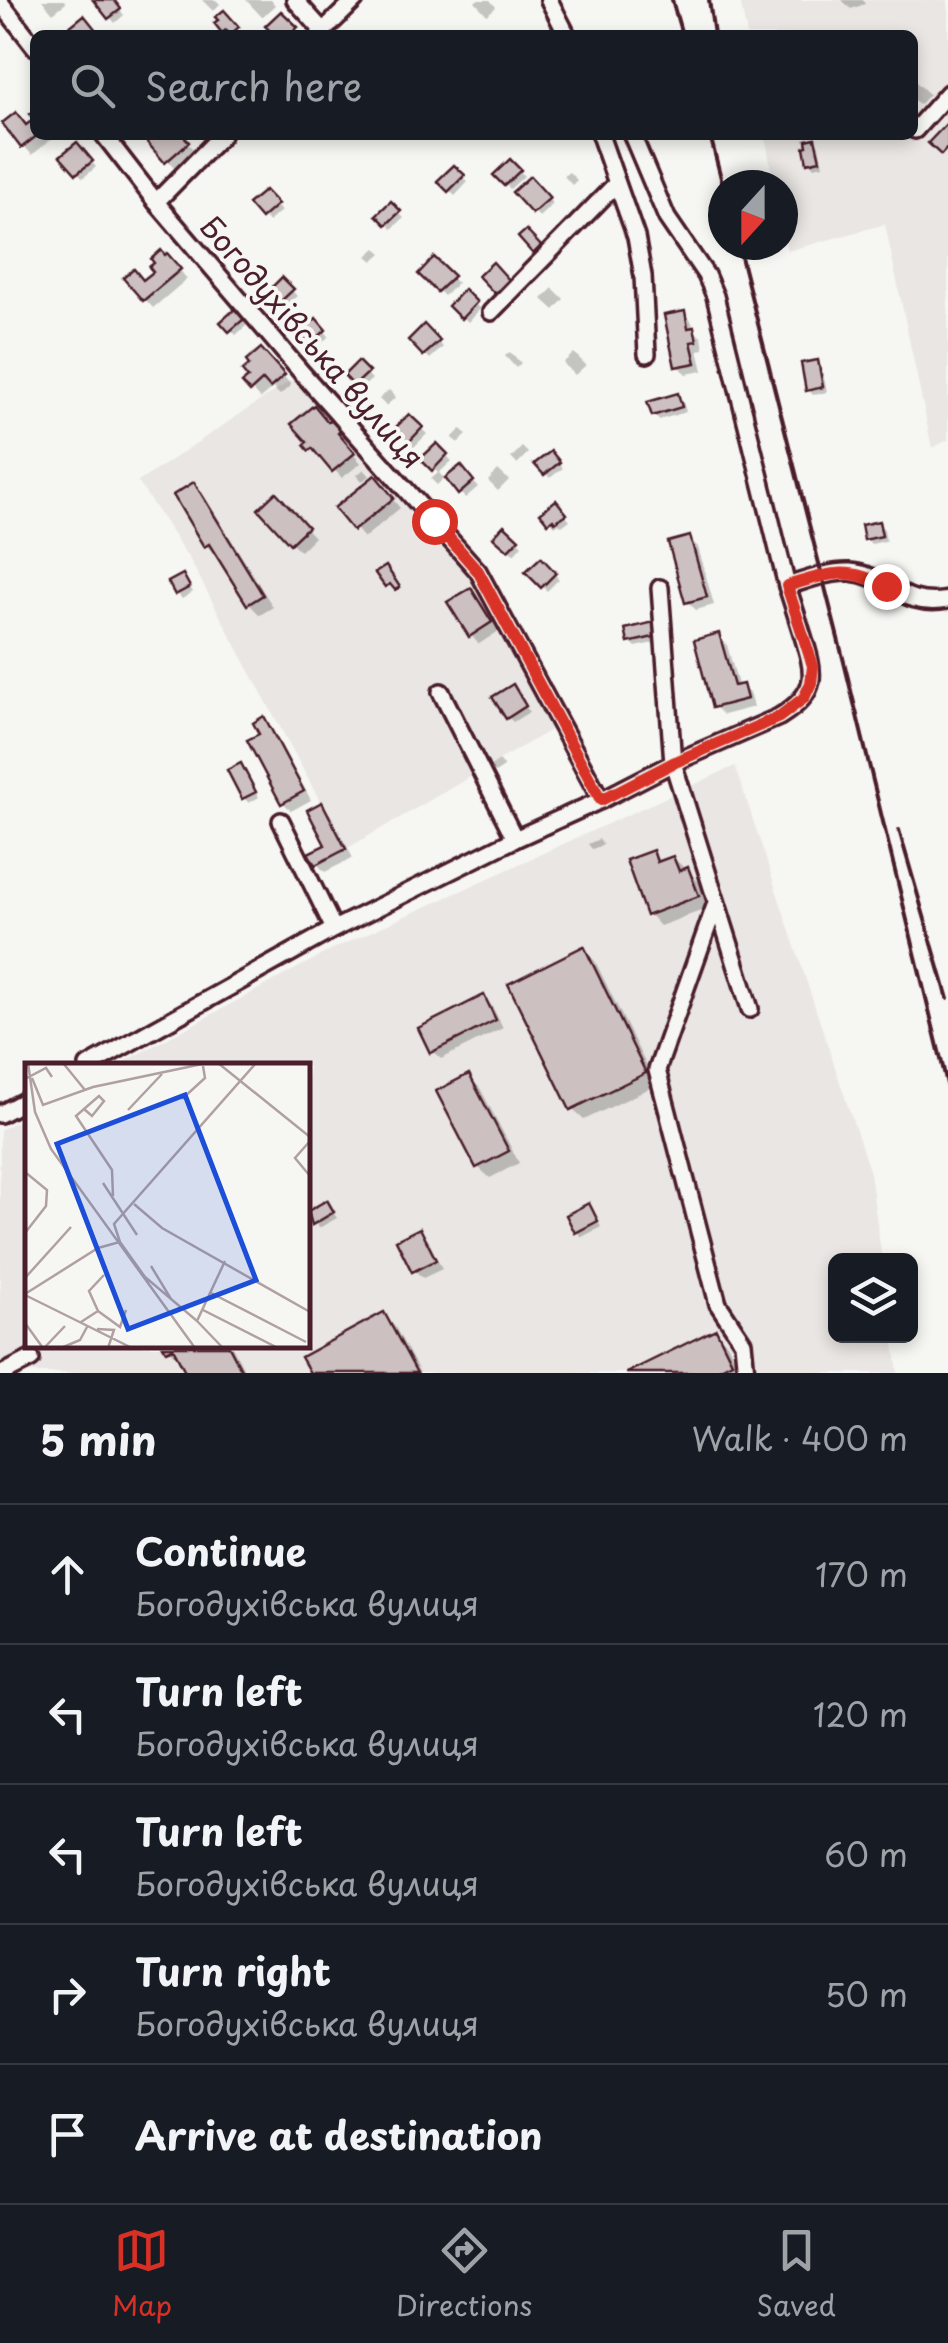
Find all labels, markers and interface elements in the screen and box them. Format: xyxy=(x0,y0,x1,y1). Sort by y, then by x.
search box xyxy=(30,30,918,140)
text: Search here xyxy=(145,57,362,114)
icon: search xyxy=(65,58,120,113)
north arrow xyxy=(708,170,798,260)
street label: Богодухівська вулиця xyxy=(190,205,436,477)
route start xyxy=(412,499,458,545)
route end xyxy=(864,564,910,610)
inset map xyxy=(25,1063,310,1348)
map controls xyxy=(828,1253,918,1343)
button: layers xyxy=(828,1253,918,1343)
text: 5 min xyxy=(40,1407,157,1470)
text: Walk · 400 m xyxy=(692,1414,908,1462)
text: Continue xyxy=(135,1522,306,1579)
icon: ahead xyxy=(40,1547,95,1602)
text: 170 m xyxy=(815,1550,908,1598)
text: Богодухівська вулиця xyxy=(135,1579,479,1627)
text: Turn left xyxy=(135,1662,303,1719)
icon: left xyxy=(40,1687,95,1742)
text: 120 m xyxy=(813,1690,908,1738)
text: Богодухівська вулиця xyxy=(135,1719,479,1767)
text: Turn left xyxy=(135,1802,303,1859)
icon: left xyxy=(40,1827,95,1882)
text: 60 m xyxy=(824,1830,908,1878)
text: Богодухівська вулиця xyxy=(135,1859,479,1907)
text: Turn right xyxy=(135,1942,331,1999)
icon: right xyxy=(40,1967,95,2022)
text: 50 m xyxy=(825,1970,908,2018)
text: Богодухівська вулиця xyxy=(135,1999,479,2047)
text: Arrive at destination xyxy=(135,2106,543,2163)
icon: arrive xyxy=(40,2107,95,2162)
tab: Map xyxy=(112,2223,172,2326)
tab: Directions xyxy=(396,2223,532,2326)
tab: Saved xyxy=(756,2223,836,2326)

